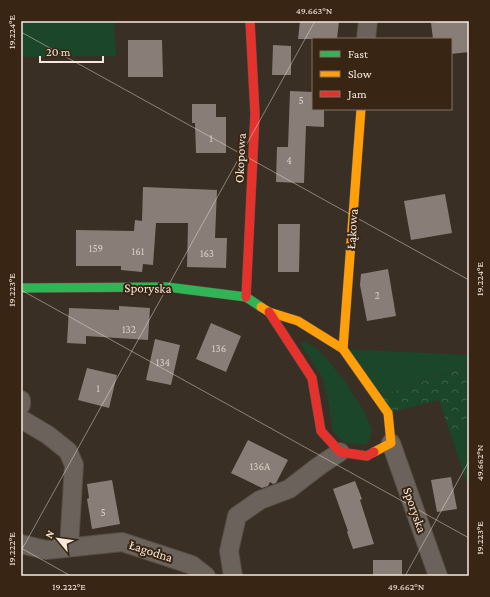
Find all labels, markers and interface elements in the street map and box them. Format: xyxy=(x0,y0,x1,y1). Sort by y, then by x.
text: 49.663°N xyxy=(296,5,333,16)
text: 19.224°E xyxy=(6,14,17,49)
scale bar xyxy=(40,38,103,64)
legend xyxy=(312,38,452,110)
text: 20 m xyxy=(46,45,71,59)
text: Fast xyxy=(348,47,369,61)
text: Slow xyxy=(348,67,372,81)
text: Jam xyxy=(347,87,367,101)
house number: 5 xyxy=(298,94,304,106)
house number: 1 xyxy=(209,132,213,144)
street label: Okopowa xyxy=(231,133,249,183)
house number: 4 xyxy=(286,154,292,166)
street label: Łąkowa xyxy=(343,208,361,250)
house number: 159 xyxy=(89,242,103,254)
house number: 161 xyxy=(132,245,145,257)
house number: 163 xyxy=(200,247,214,259)
text: 19.224°E xyxy=(474,261,485,296)
text: 19.223°E xyxy=(6,273,17,307)
street label: Sporyska xyxy=(124,280,172,296)
house number: 2 xyxy=(374,289,380,301)
house number: 132 xyxy=(122,323,136,335)
house number: 136 xyxy=(212,342,226,354)
house number: 134 xyxy=(156,356,171,368)
house number: 1 xyxy=(96,382,100,394)
text: 49.662°N xyxy=(474,444,485,481)
house number: 136A xyxy=(250,460,271,472)
street label: Sporyska xyxy=(400,485,430,535)
house number: 5 xyxy=(100,506,106,518)
north arrow xyxy=(38,519,78,559)
text: 19.223°E xyxy=(474,521,485,555)
text: N xyxy=(42,528,57,540)
text: 19.222°E xyxy=(6,532,17,566)
street label: Łagodna xyxy=(127,537,175,565)
text: 19.222°E xyxy=(52,581,86,592)
text: 49.662°N xyxy=(388,581,425,592)

